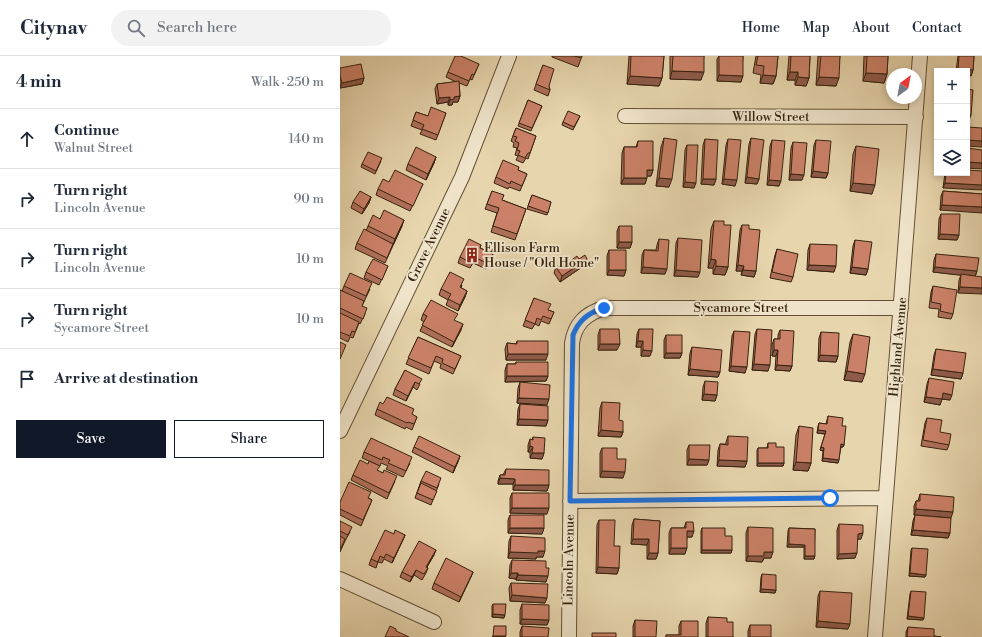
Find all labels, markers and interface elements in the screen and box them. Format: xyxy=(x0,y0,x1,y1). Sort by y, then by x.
search box xyxy=(111,10,391,46)
text: Citynav xyxy=(20,16,87,40)
icon: search xyxy=(125,17,147,39)
text: Search here xyxy=(157,18,237,37)
text: Home xyxy=(742,19,780,37)
text: Map xyxy=(802,19,830,37)
text: About xyxy=(852,19,890,37)
text: Contact xyxy=(912,19,962,37)
north arrow xyxy=(886,68,922,104)
map controls xyxy=(934,68,970,176)
button: + xyxy=(934,68,970,104)
text: 4 min xyxy=(16,71,61,93)
text: Walk · 250 m xyxy=(251,74,324,90)
button: − xyxy=(934,104,970,140)
street label: Willow Street xyxy=(731,109,810,125)
text: Continue xyxy=(54,121,119,140)
icon: ahead xyxy=(16,128,38,150)
text: 140 m xyxy=(288,131,324,147)
text: Walnut Street xyxy=(54,140,133,156)
button: layers xyxy=(934,140,970,176)
text: Turn right xyxy=(54,181,128,200)
icon: right xyxy=(16,188,38,210)
text: 90 m xyxy=(293,191,324,207)
text: Lincoln Avenue xyxy=(54,200,146,216)
street label: Grove Avenue xyxy=(404,205,454,285)
place label: Ellison Farm House / "Old Home" xyxy=(484,240,599,271)
text: Turn right xyxy=(54,241,128,260)
building icon: Ellison Farm House / "Old Home" xyxy=(463,246,481,264)
icon: right xyxy=(16,248,38,270)
text: 10 m xyxy=(296,251,324,267)
text: Lincoln Avenue xyxy=(54,260,146,276)
street label: Highland Avenue xyxy=(886,296,910,398)
route end xyxy=(595,299,613,317)
street label: Sycamore Street xyxy=(693,300,789,316)
text: Turn right xyxy=(54,301,128,320)
icon: right xyxy=(16,308,38,330)
text: 10 m xyxy=(296,311,324,327)
text: Sycamore Street xyxy=(54,320,149,336)
icon: arrive xyxy=(16,368,38,390)
text: Arrive at destination xyxy=(54,369,198,388)
button: Save xyxy=(16,420,166,458)
button: Share xyxy=(174,420,324,458)
route start xyxy=(821,489,839,507)
street label: Lincoln Avenue xyxy=(560,514,578,606)

